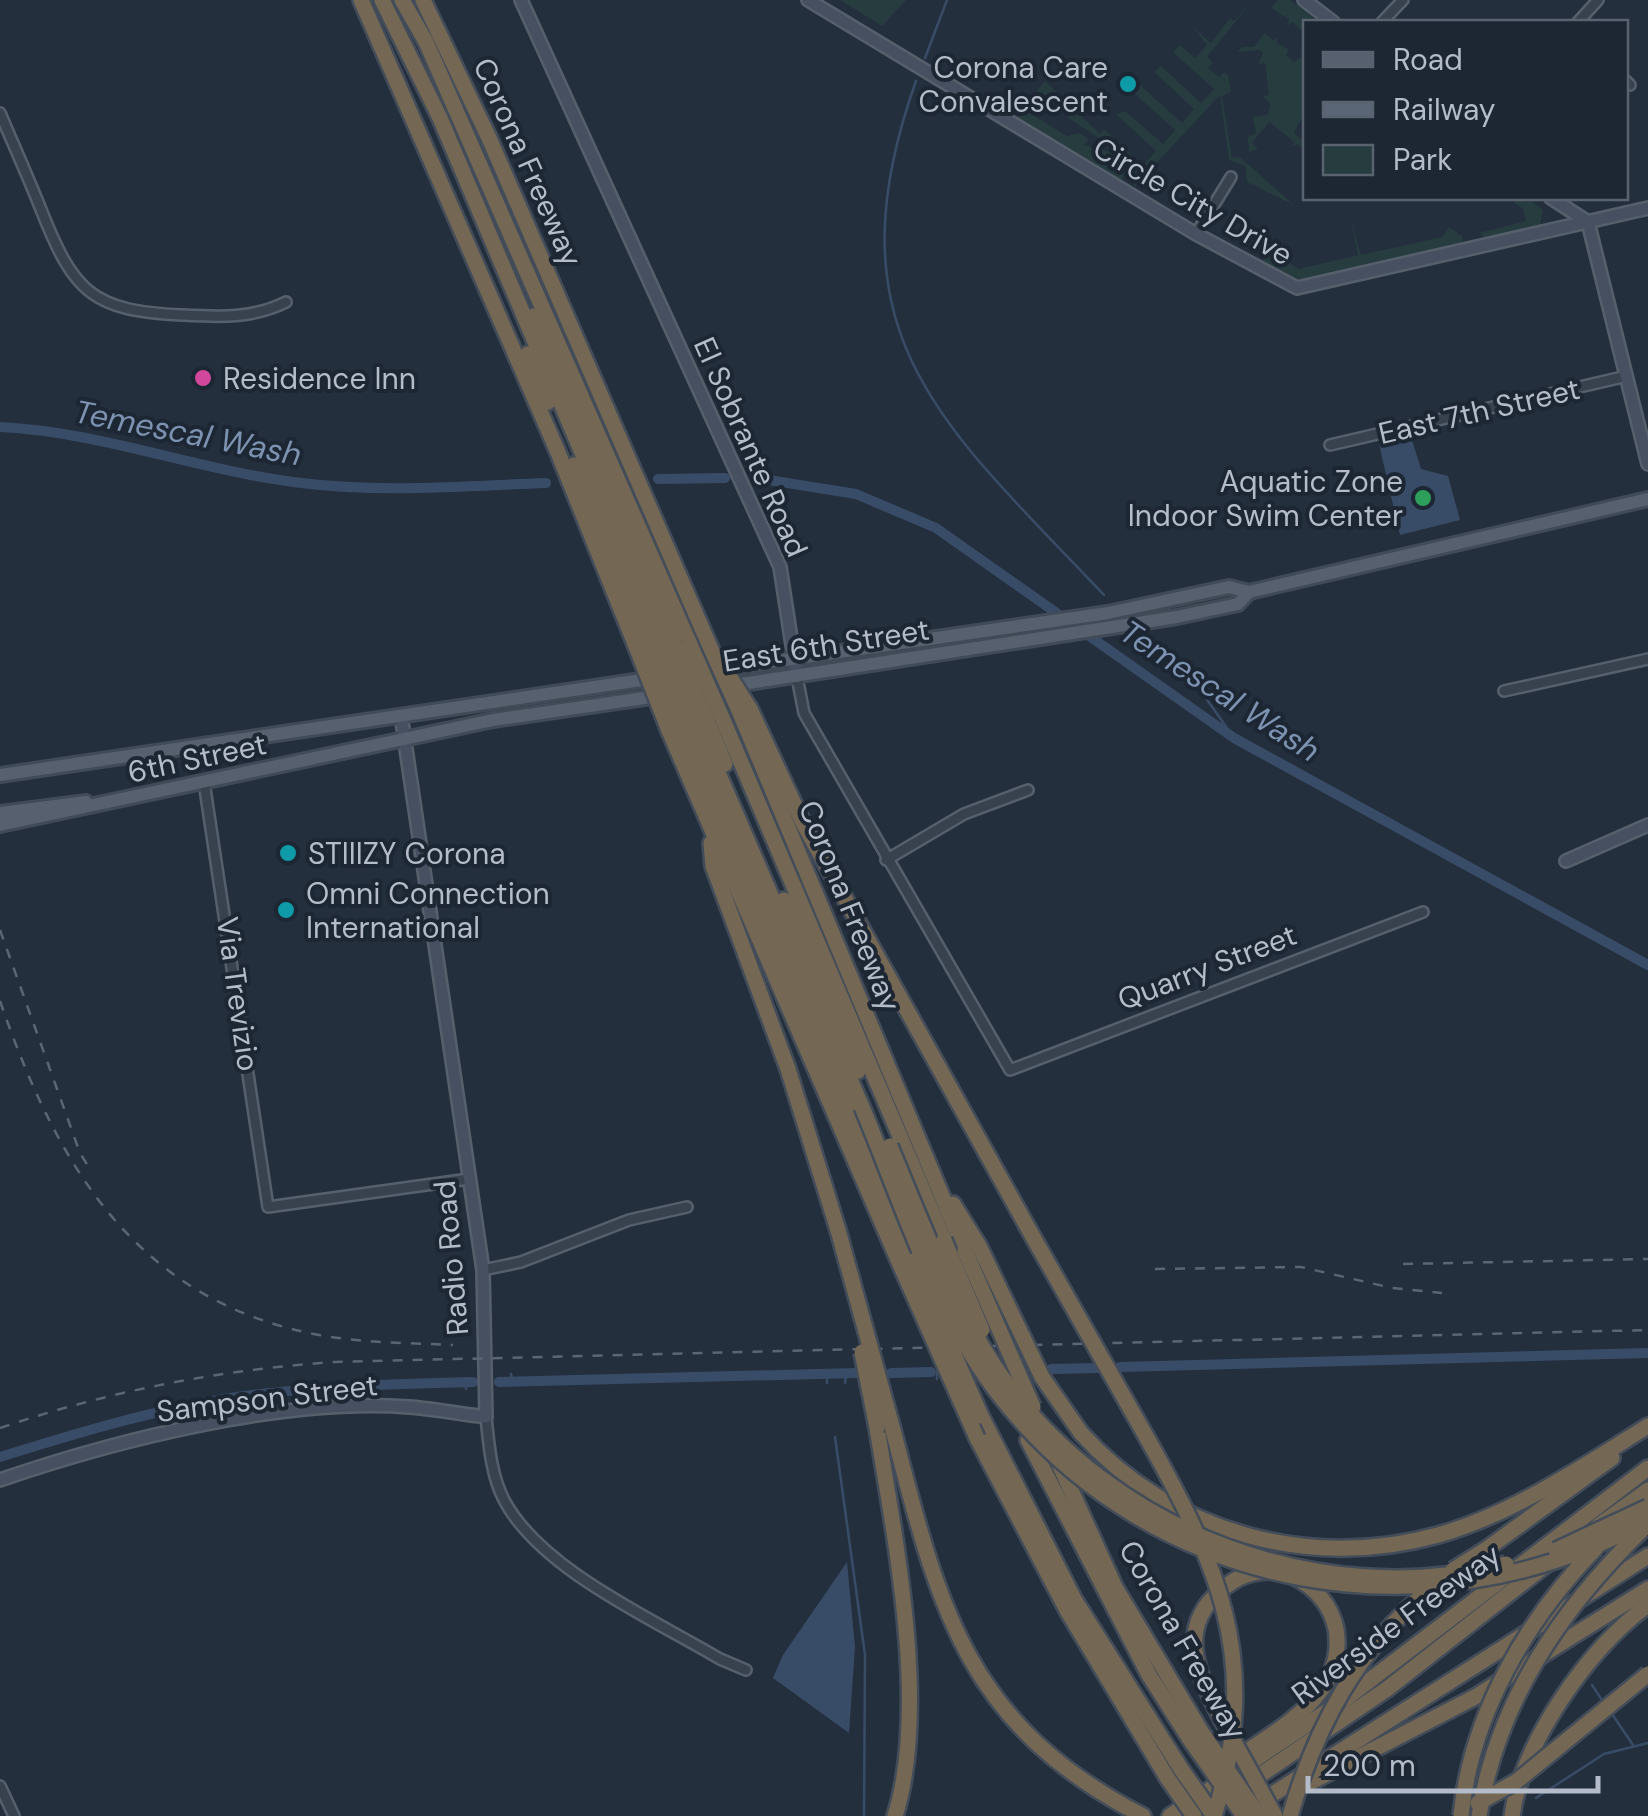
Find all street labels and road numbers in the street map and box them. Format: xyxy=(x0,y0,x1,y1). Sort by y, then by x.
street label: Corona Freeway xyxy=(465,52,592,273)
street label: Circle City Drive xyxy=(1086,128,1300,274)
street label: El Sobrante Road xyxy=(685,331,817,563)
street label: East 7th Street xyxy=(1375,369,1583,453)
street label: East 6th Street xyxy=(720,609,932,681)
street label: 6th Street xyxy=(124,724,270,792)
street label: Corona Freeway xyxy=(790,795,910,1017)
street label: Via Trevizio xyxy=(208,914,268,1074)
street label: Quarry Street xyxy=(1112,915,1302,1019)
street label: Radio Road xyxy=(425,1179,477,1337)
street label: Sampson Street xyxy=(154,1365,380,1431)
street label: Corona Freeway xyxy=(1110,1533,1256,1747)
street label: Riverside Freeway xyxy=(1284,1535,1509,1713)

